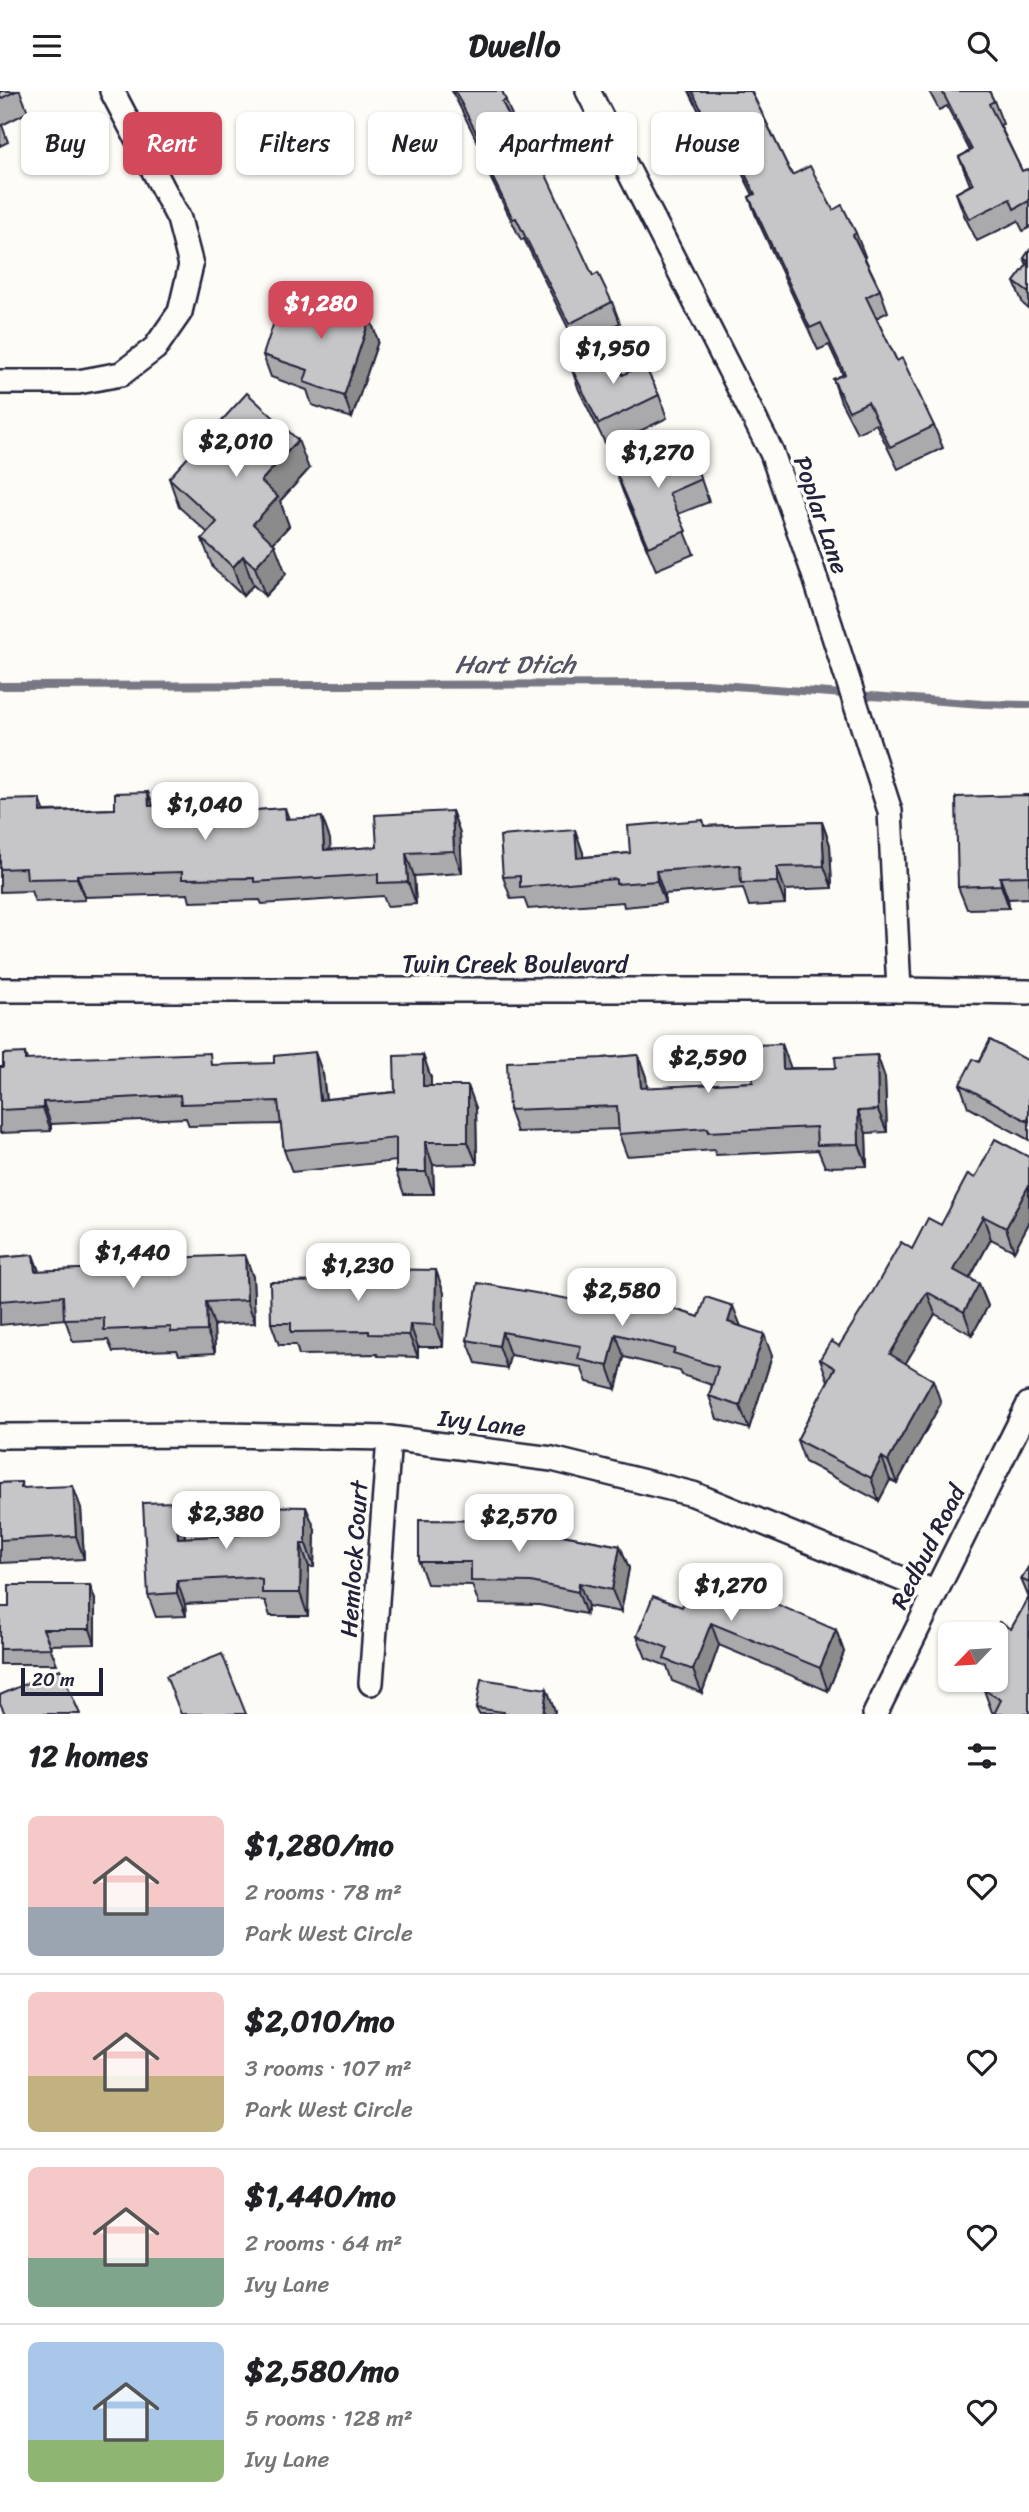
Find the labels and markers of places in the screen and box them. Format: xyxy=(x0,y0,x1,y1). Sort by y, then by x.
pin: $1,280 xyxy=(264,281,378,341)
pin: $1,950 xyxy=(556,327,670,386)
pin: $2,010 xyxy=(179,419,293,479)
pin: $1,270 xyxy=(601,431,715,490)
pin: $1,040 xyxy=(148,783,262,842)
pin: $2,590 xyxy=(651,1035,765,1095)
pin: $1,440 xyxy=(76,1231,190,1290)
pin: $1,230 xyxy=(301,1243,415,1303)
pin: $2,580 xyxy=(565,1269,679,1328)
pin: $2,380 xyxy=(169,1491,283,1551)
pin: $2,570 xyxy=(462,1495,576,1554)
pin: $1,270 xyxy=(674,1563,788,1623)

